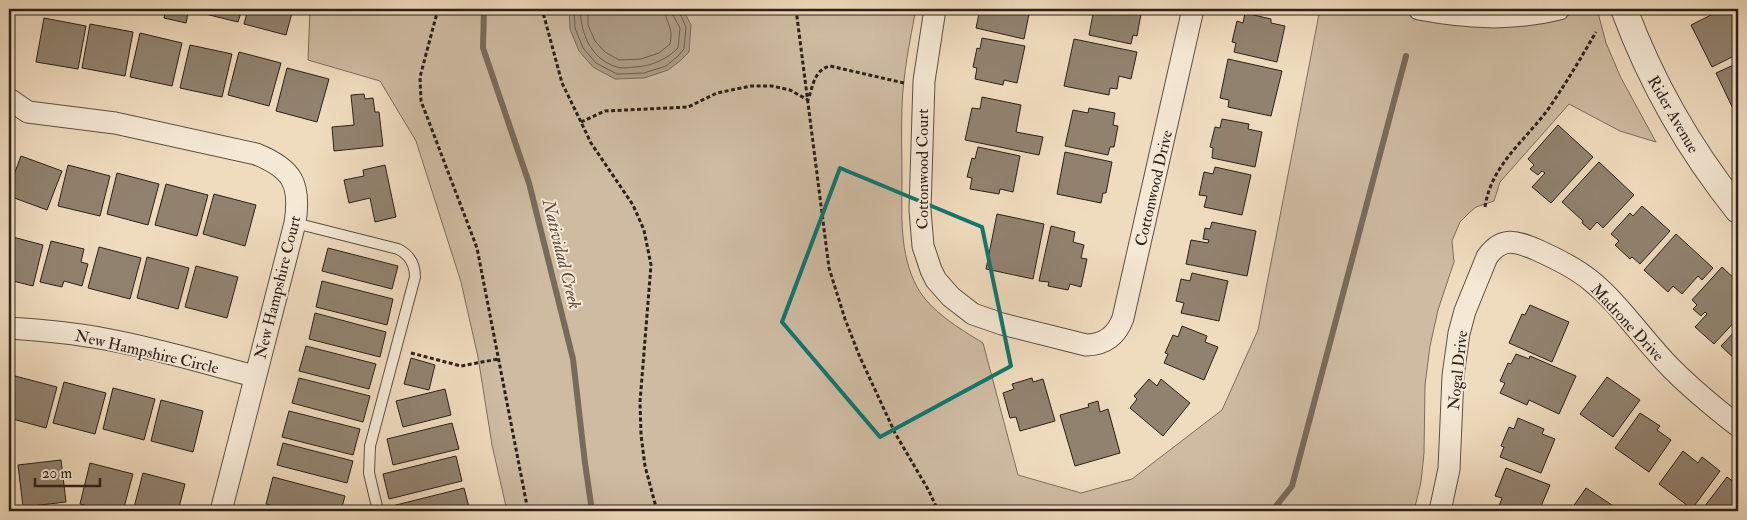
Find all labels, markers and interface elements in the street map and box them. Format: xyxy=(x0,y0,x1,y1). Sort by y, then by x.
street label: Rider Avenue xyxy=(1643,72,1703,157)
street label: Cottonwood Court xyxy=(913,109,933,229)
street label: Cottonwood Drive xyxy=(1131,128,1177,248)
water label: Natividad Creek xyxy=(537,196,586,311)
street label: New Hampshire Court xyxy=(250,214,306,361)
street label: Madrone Drive xyxy=(1586,280,1668,366)
street label: New Hampshire Circle xyxy=(73,326,221,379)
street label: Nogal Drive xyxy=(1444,329,1472,411)
scale bar xyxy=(35,455,100,487)
text: 20 m xyxy=(42,464,72,483)

